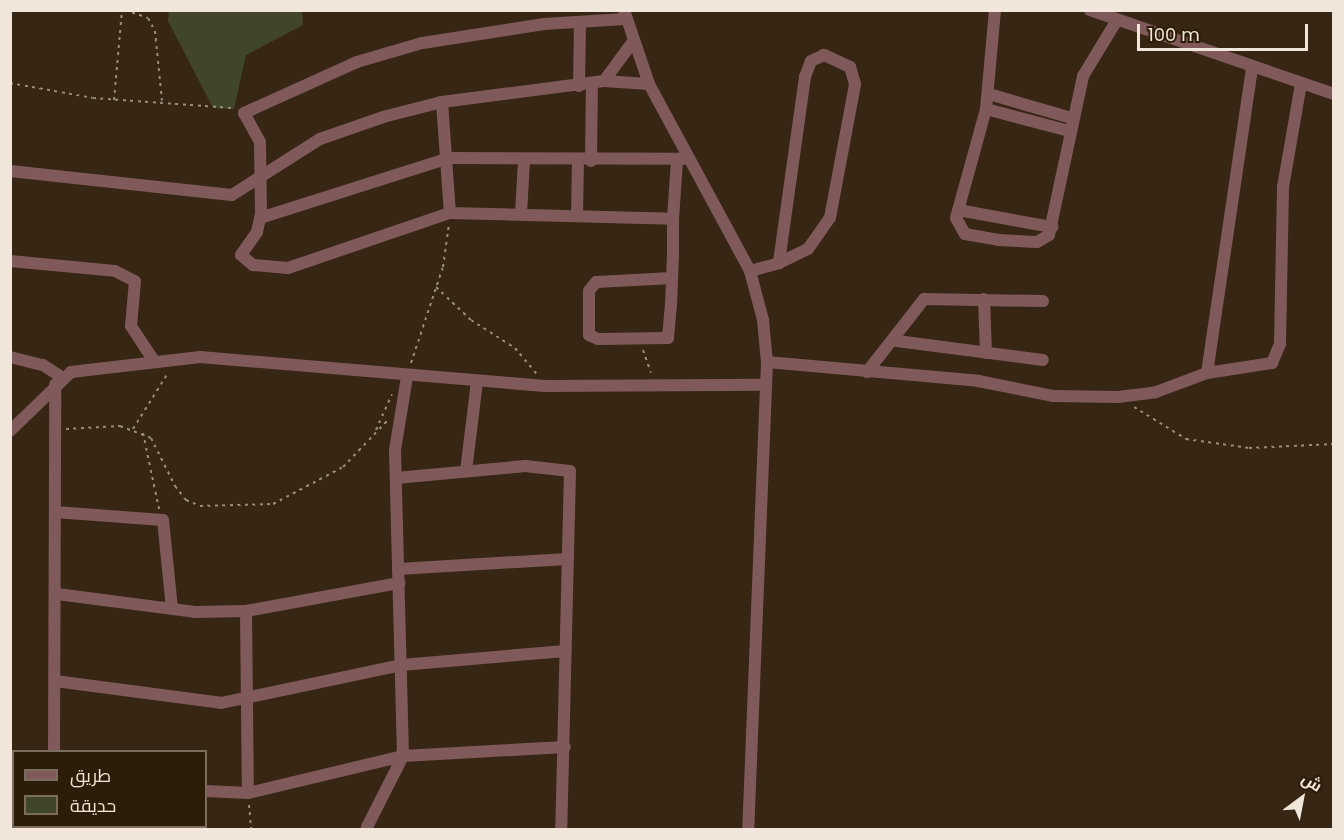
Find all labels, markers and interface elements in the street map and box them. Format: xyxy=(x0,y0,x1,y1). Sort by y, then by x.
scale bar xyxy=(1140,12,1311,50)
text: 100 m xyxy=(1148,22,1200,47)
legend xyxy=(12,750,207,828)
text: طريق xyxy=(70,763,111,788)
text: ش xyxy=(1297,767,1327,798)
north arrow xyxy=(1272,768,1332,828)
text: حديقة xyxy=(70,793,116,818)

